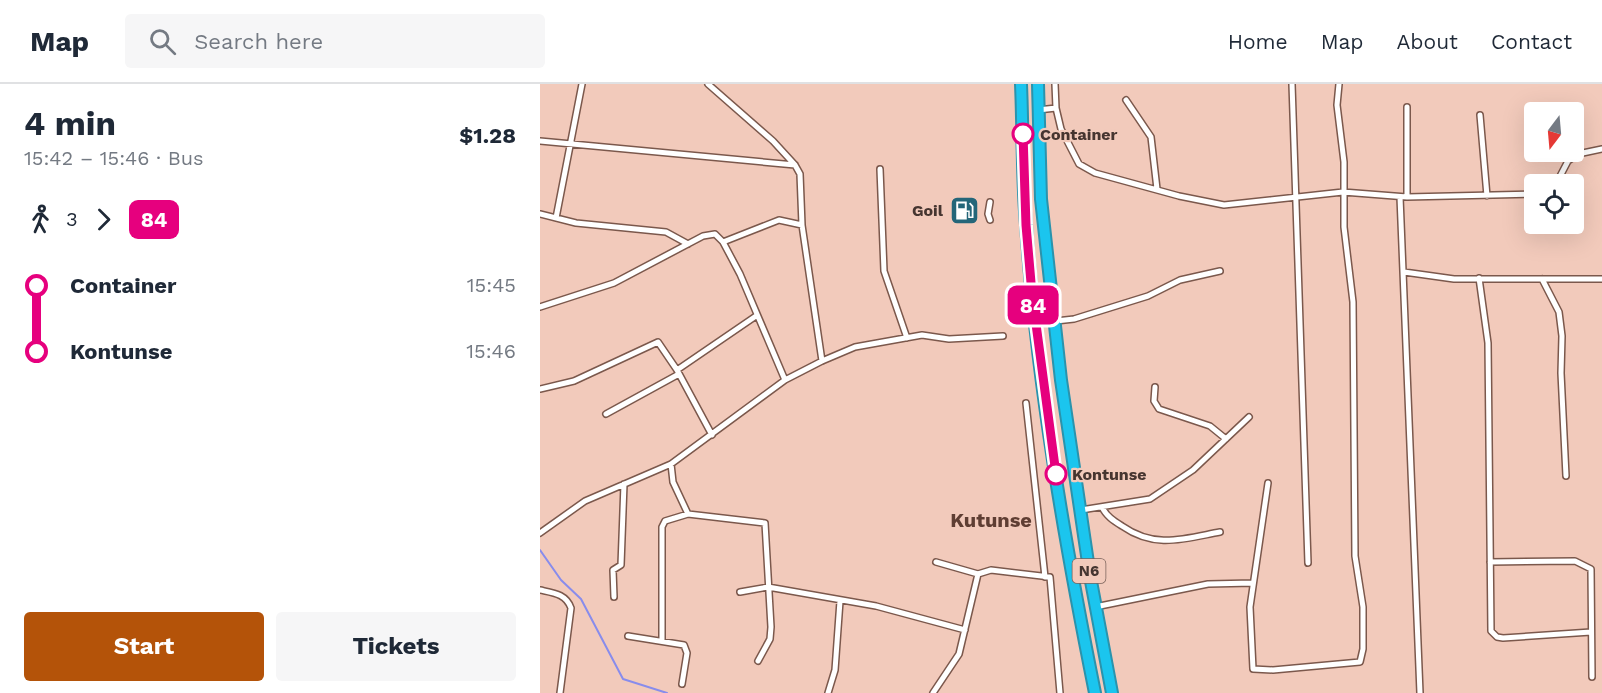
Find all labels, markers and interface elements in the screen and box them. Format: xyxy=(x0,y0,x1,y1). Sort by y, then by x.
search box xyxy=(125,14,545,68)
text: Map xyxy=(30,25,89,58)
icon: search xyxy=(146,25,179,58)
text: Search here xyxy=(194,29,323,54)
text: Home xyxy=(1228,29,1288,54)
text: Map xyxy=(1321,29,1364,54)
text: About xyxy=(1397,29,1458,54)
text: Contact xyxy=(1491,29,1572,54)
north arrow xyxy=(1524,102,1584,162)
map controls xyxy=(1524,102,1584,234)
text: 4 min xyxy=(24,104,116,143)
text: $1.28 xyxy=(459,123,516,148)
marker: Container xyxy=(1012,123,1034,145)
place label: Container xyxy=(1040,125,1118,144)
text: 15:42 – 15:46 · Bus xyxy=(24,146,204,170)
button: locate xyxy=(1524,174,1584,234)
fuel station icon: Goil xyxy=(948,194,980,226)
place label: Goil xyxy=(912,201,944,220)
icon: walk xyxy=(24,203,57,236)
icon: forward xyxy=(87,203,120,236)
text: 3 xyxy=(66,207,78,231)
text: 84 xyxy=(141,207,167,232)
text: Container xyxy=(70,273,177,298)
text: 15:45 xyxy=(467,273,516,297)
line badge: 84 xyxy=(1006,286,1060,324)
text: 84 xyxy=(1020,293,1046,318)
text: Kontunse xyxy=(70,339,172,364)
text: 15:46 xyxy=(466,339,516,363)
marker: Kontunse xyxy=(1045,463,1067,485)
place label: Kontunse xyxy=(1072,465,1146,484)
district label: Kutunse xyxy=(950,508,1032,532)
road number: N6 xyxy=(1072,559,1106,583)
button: Start xyxy=(24,612,264,681)
button: Tickets xyxy=(276,612,516,681)

